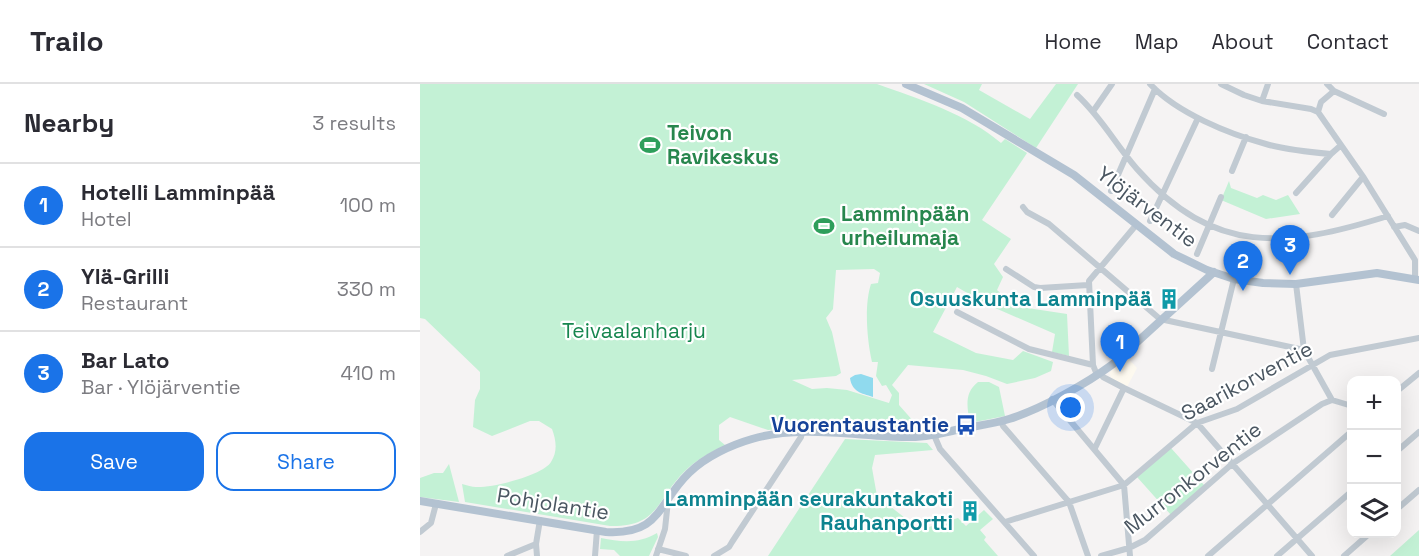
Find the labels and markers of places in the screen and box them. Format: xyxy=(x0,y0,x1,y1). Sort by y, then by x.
place label: Teivon Ravikeskus xyxy=(667,119,779,170)
sports icon: Teivon Ravikeskus xyxy=(638,133,662,157)
place label: Lamminpään urheilumaja xyxy=(841,200,970,251)
sports icon: Lamminpään urheilumaja xyxy=(812,214,836,238)
pin: 3 xyxy=(1270,226,1310,275)
pin: 2 xyxy=(1224,242,1262,291)
place label: Osuuskunta Lamminpää xyxy=(910,285,1152,312)
building icon: Osuuskunta Lamminpää xyxy=(1157,287,1181,311)
pin: 1 xyxy=(1100,322,1140,372)
place label: Vuorentaustantie xyxy=(771,411,949,438)
bus stop icon: Vuorentaustantie xyxy=(954,413,978,437)
place label: Lamminpään seurakuntakoti Rauhanportti xyxy=(665,485,953,536)
building icon: Lamminpään seurakuntakoti Rauhanportti xyxy=(958,499,982,523)

